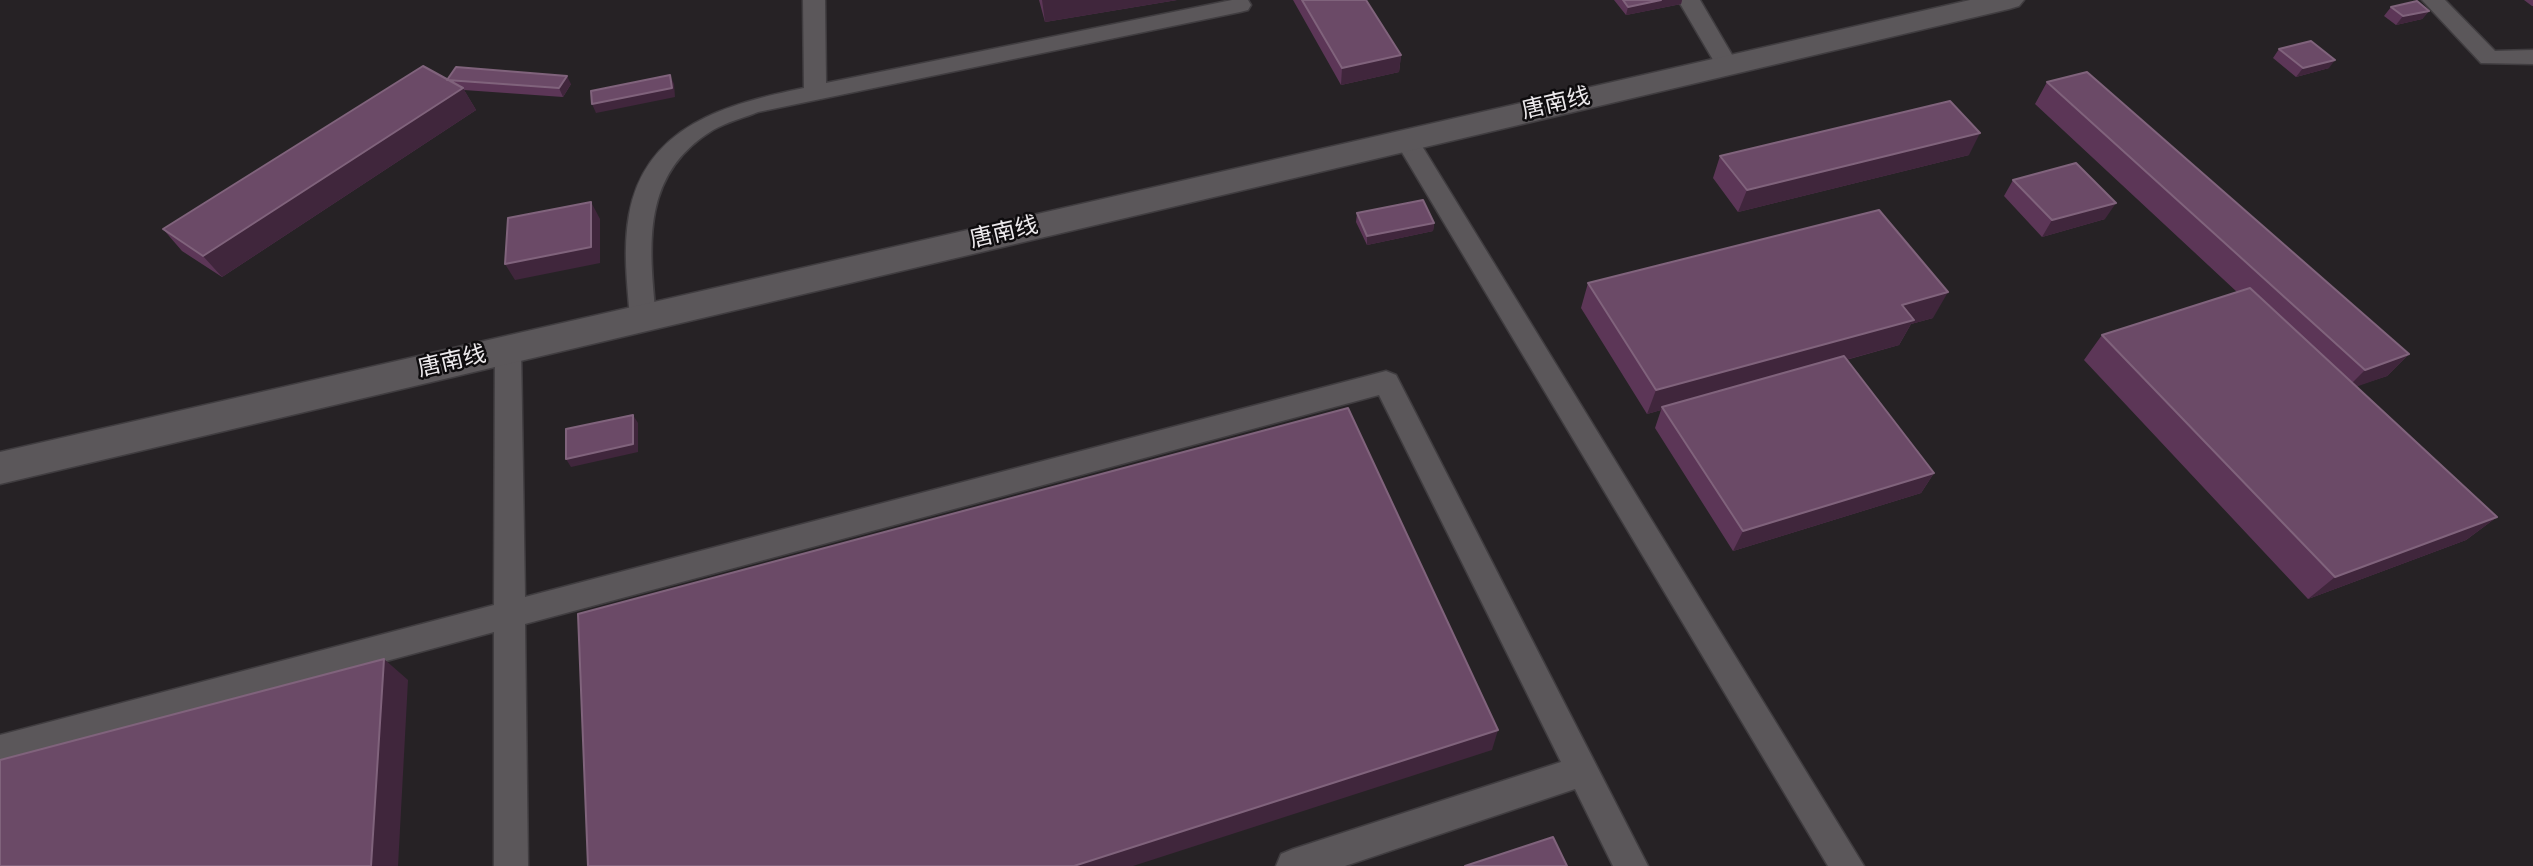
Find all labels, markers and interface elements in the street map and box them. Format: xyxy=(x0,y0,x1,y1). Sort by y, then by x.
street label: 唐南线 xyxy=(1519,83,1593,125)
street label: 唐南线 xyxy=(967,212,1041,254)
street label: 唐南线 xyxy=(415,341,489,383)

